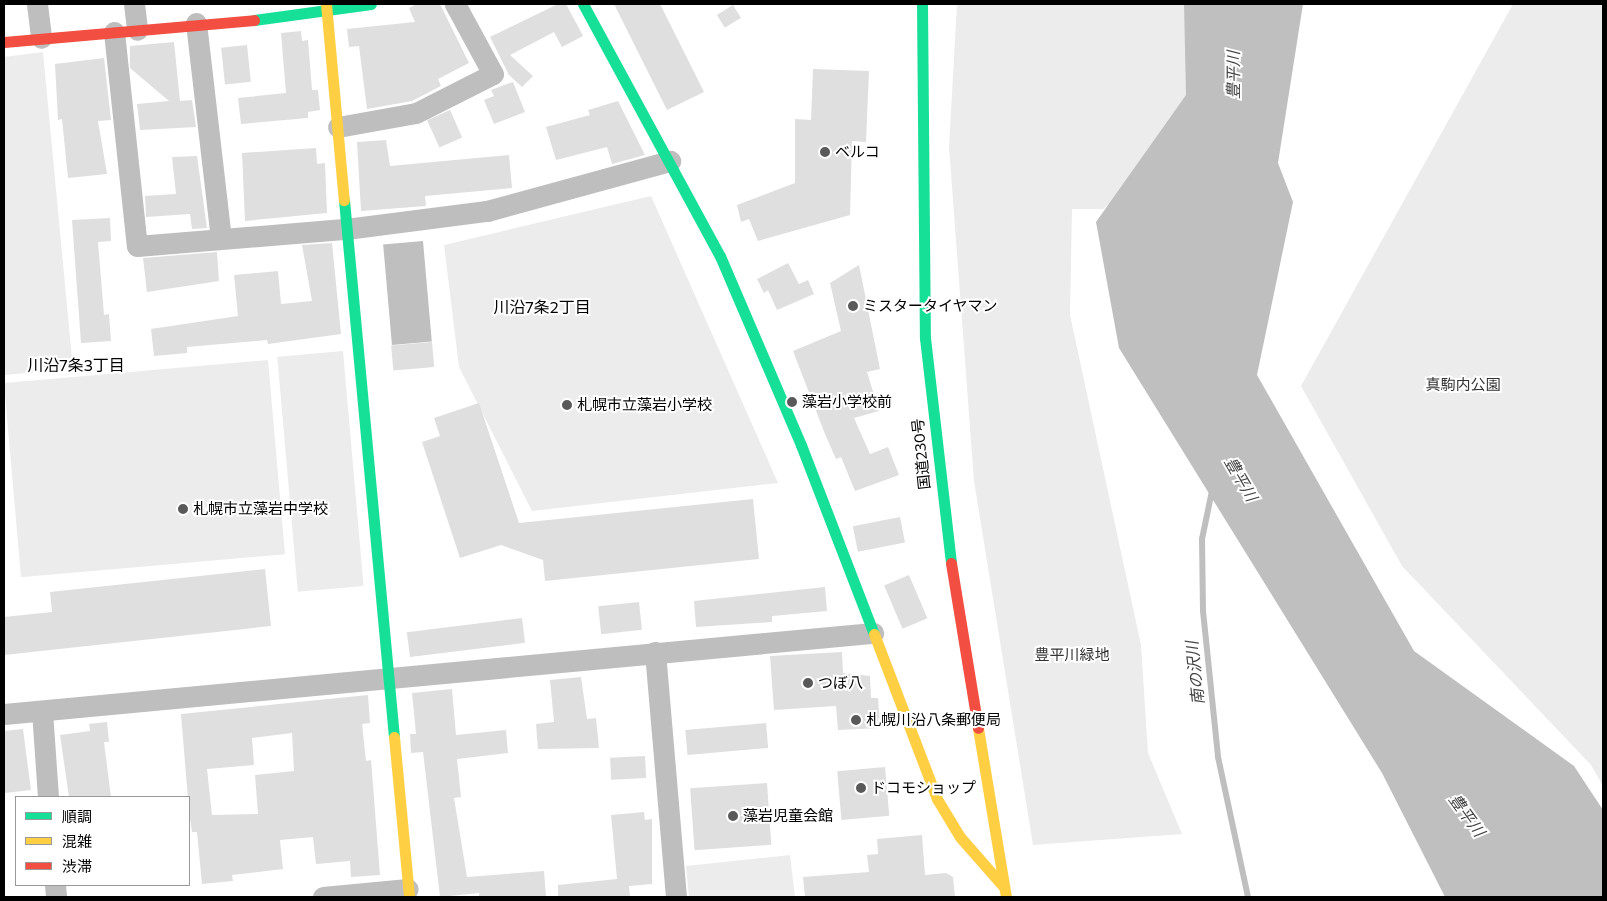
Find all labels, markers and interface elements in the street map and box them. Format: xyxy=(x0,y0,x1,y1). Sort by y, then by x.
water label: 豊平川 xyxy=(1223,51,1243,99)
place label: ベルコ xyxy=(835,143,880,161)
marker: ベルコ xyxy=(819,146,831,158)
district label: 川沿7条2丁目 xyxy=(493,297,591,317)
place label: ミスタータイヤマン xyxy=(863,297,998,315)
marker: ミスタータイヤマン xyxy=(847,300,859,312)
district label: 川沿7条3丁目 xyxy=(27,355,125,375)
park label: 真駒内公園 xyxy=(1426,376,1500,394)
place label: 藻岩小学校前 xyxy=(802,393,892,411)
place label: 札幌市立藻岩小学校 xyxy=(577,396,712,414)
marker: 藻岩小学校前 xyxy=(786,396,798,408)
marker: 札幌市立藻岩小学校 xyxy=(561,399,573,411)
street label: 国道230号 xyxy=(908,417,934,491)
water label: 豊平川 xyxy=(1221,453,1261,505)
place label: 札幌市立藻岩中学校 xyxy=(193,500,328,518)
marker: 札幌市立藻岩中学校 xyxy=(177,503,189,515)
water label: 南の沢川 xyxy=(1182,640,1208,706)
park label: 豊平川緑地 xyxy=(1035,646,1109,664)
place label: つぼ八 xyxy=(818,674,863,692)
marker: つぼ八 xyxy=(802,677,814,689)
place label: 札幌川沿八条郵便局 xyxy=(866,711,1001,729)
marker: 札幌川沿八条郵便局 xyxy=(850,714,862,726)
place label: ドコモショップ xyxy=(871,779,976,797)
marker: ドコモショップ xyxy=(855,782,867,794)
water label: 豊平川 xyxy=(1445,790,1489,840)
legend xyxy=(15,796,190,886)
text: 順調 xyxy=(62,807,92,825)
place label: 藻岩児童会館 xyxy=(743,807,833,825)
marker: 藻岩児童会館 xyxy=(727,810,739,822)
text: 混雑 xyxy=(62,832,92,850)
text: 渋滞 xyxy=(62,857,92,875)

